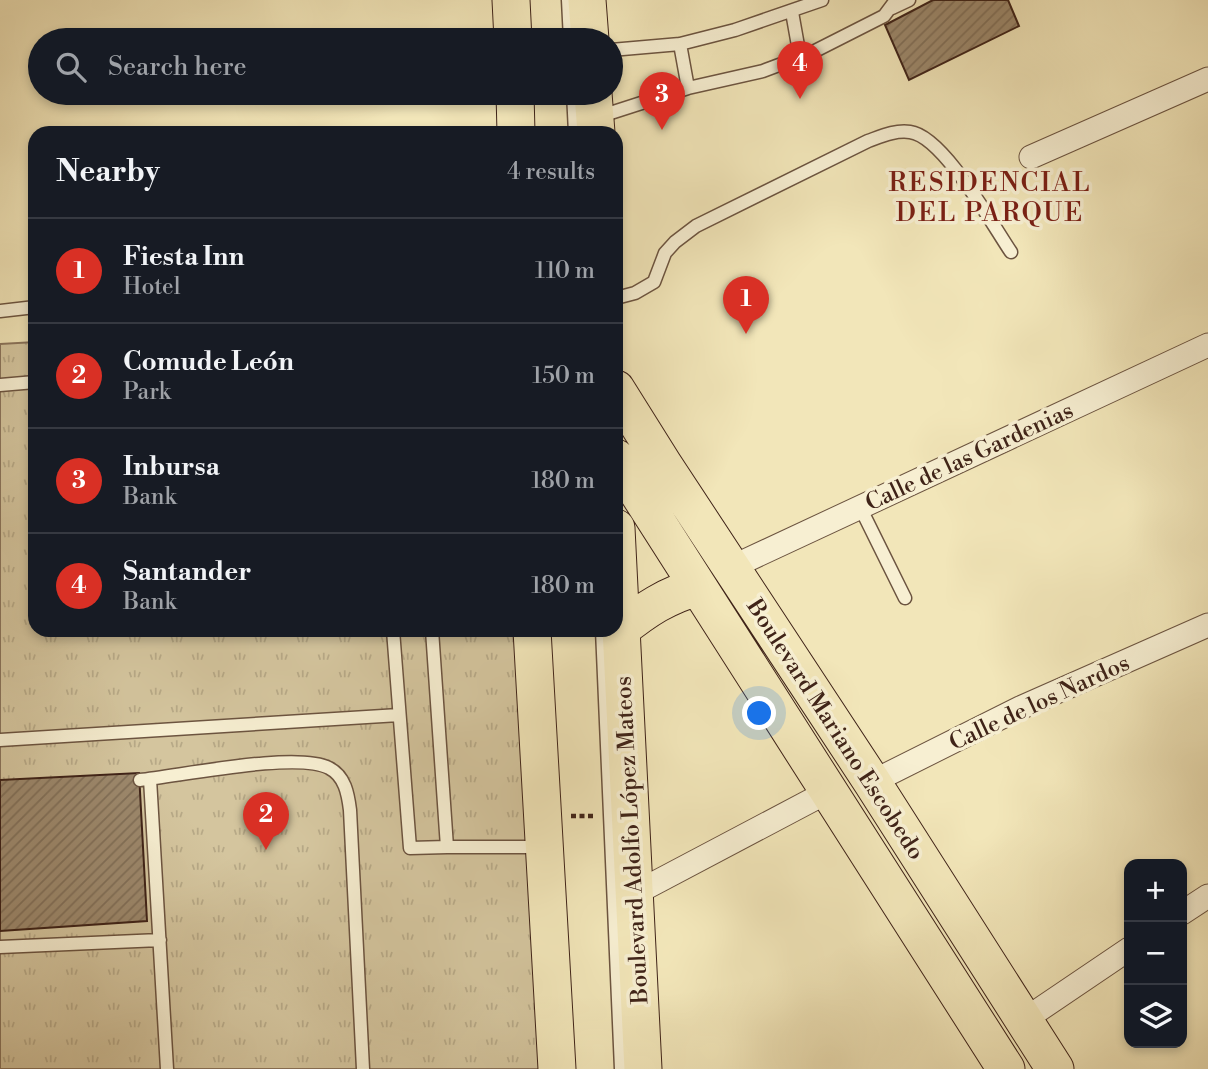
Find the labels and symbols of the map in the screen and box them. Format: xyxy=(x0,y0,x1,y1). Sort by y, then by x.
pin: 4 xyxy=(777,41,823,99)
pin: 3 xyxy=(639,72,685,130)
district label: RESIDENCIAL DEL PARQUE xyxy=(889,167,1091,229)
pin: 1 xyxy=(723,276,769,334)
street label: Calle de las Gardenias xyxy=(861,396,1078,517)
street label: Boulevard Mariano Escobedo xyxy=(740,593,930,865)
street label: Calle de los Nardos xyxy=(945,649,1134,757)
street label: Boulevard Adolfo López Mateos xyxy=(609,675,655,1006)
your location xyxy=(742,696,776,730)
pin: 2 xyxy=(243,792,289,850)

